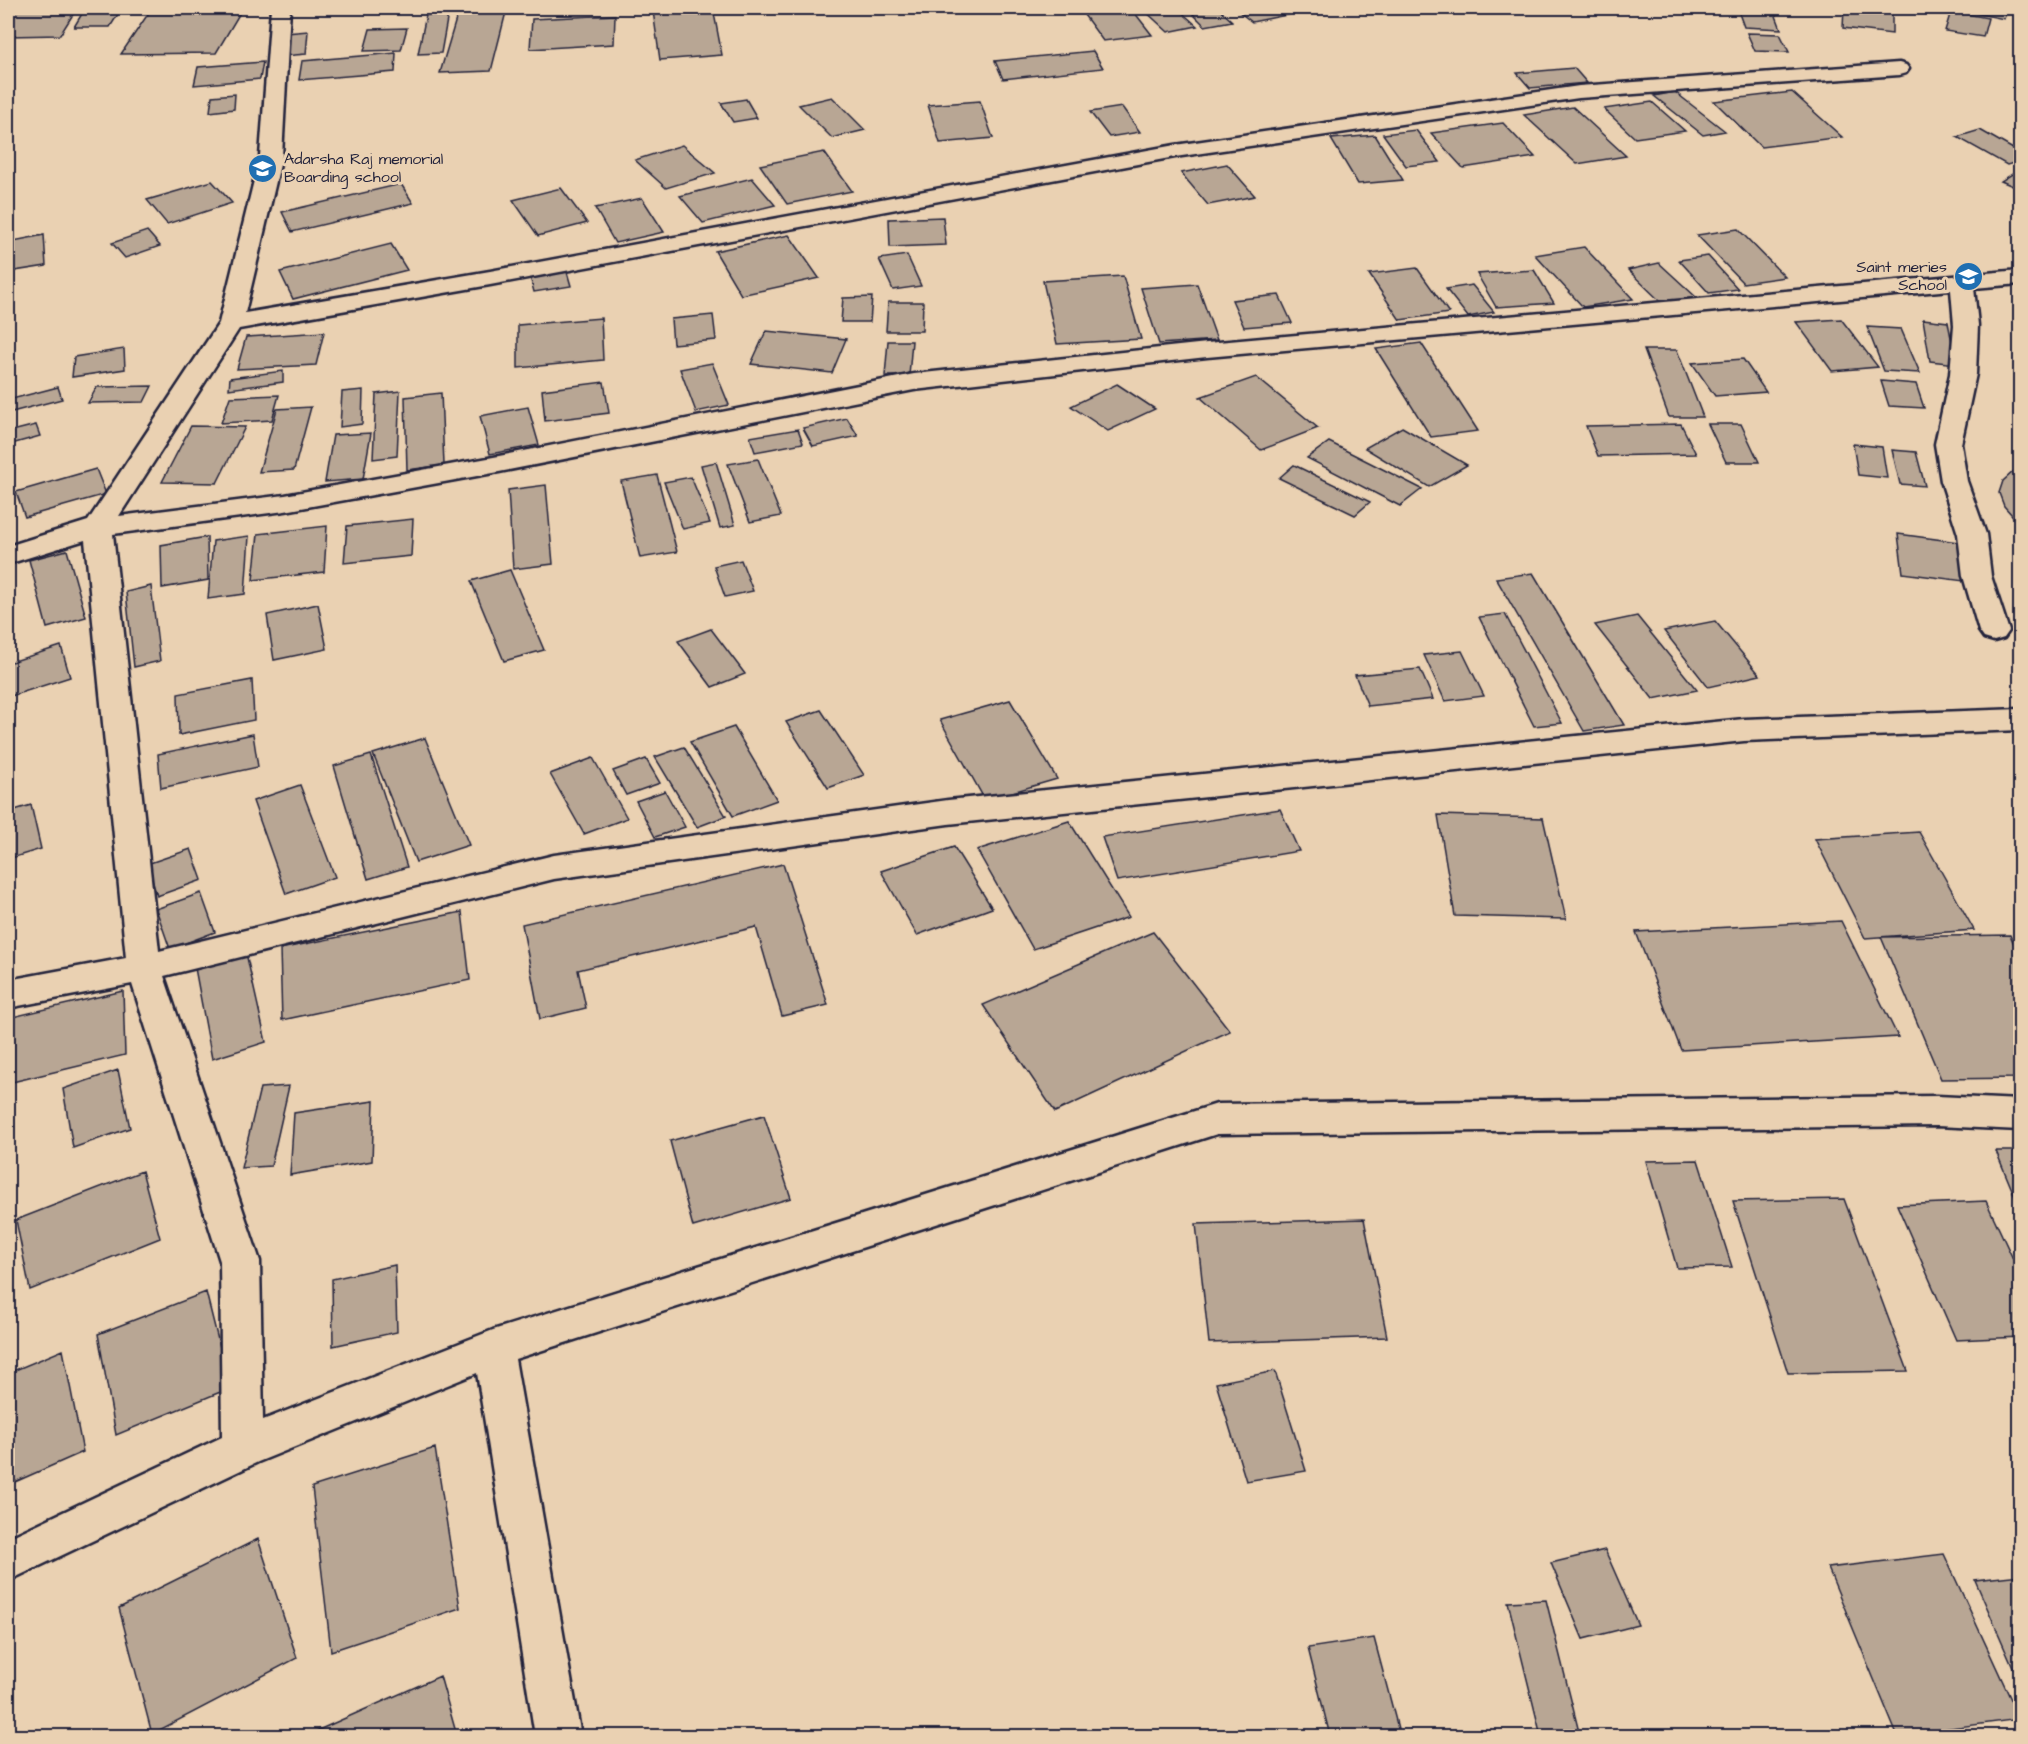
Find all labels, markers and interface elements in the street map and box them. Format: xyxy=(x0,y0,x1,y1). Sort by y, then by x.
place label: Adarsha Raj memorial Boarding school xyxy=(284,148,443,189)
school or university icon: Adarsha Raj memorial Boarding school xyxy=(247,152,279,184)
place label: Saint meries School xyxy=(1856,256,1947,296)
school or university icon: Saint meries School xyxy=(1952,260,1984,292)

